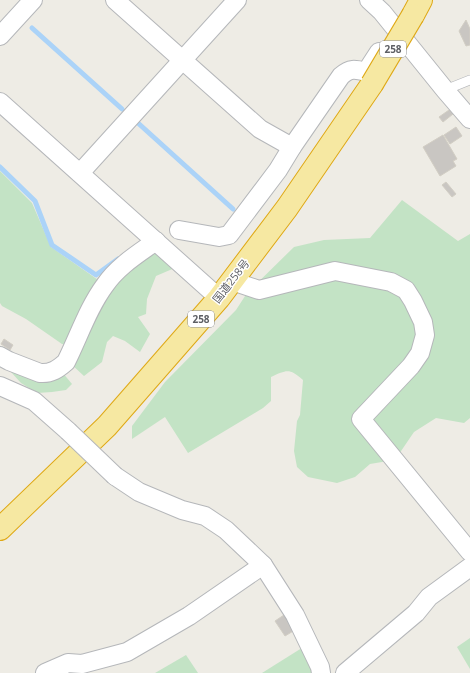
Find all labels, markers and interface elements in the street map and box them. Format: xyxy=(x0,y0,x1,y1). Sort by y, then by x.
road number: 258 xyxy=(380,41,406,57)
street label: 国道258号 xyxy=(209,256,252,306)
road number: 258 xyxy=(188,311,214,327)

